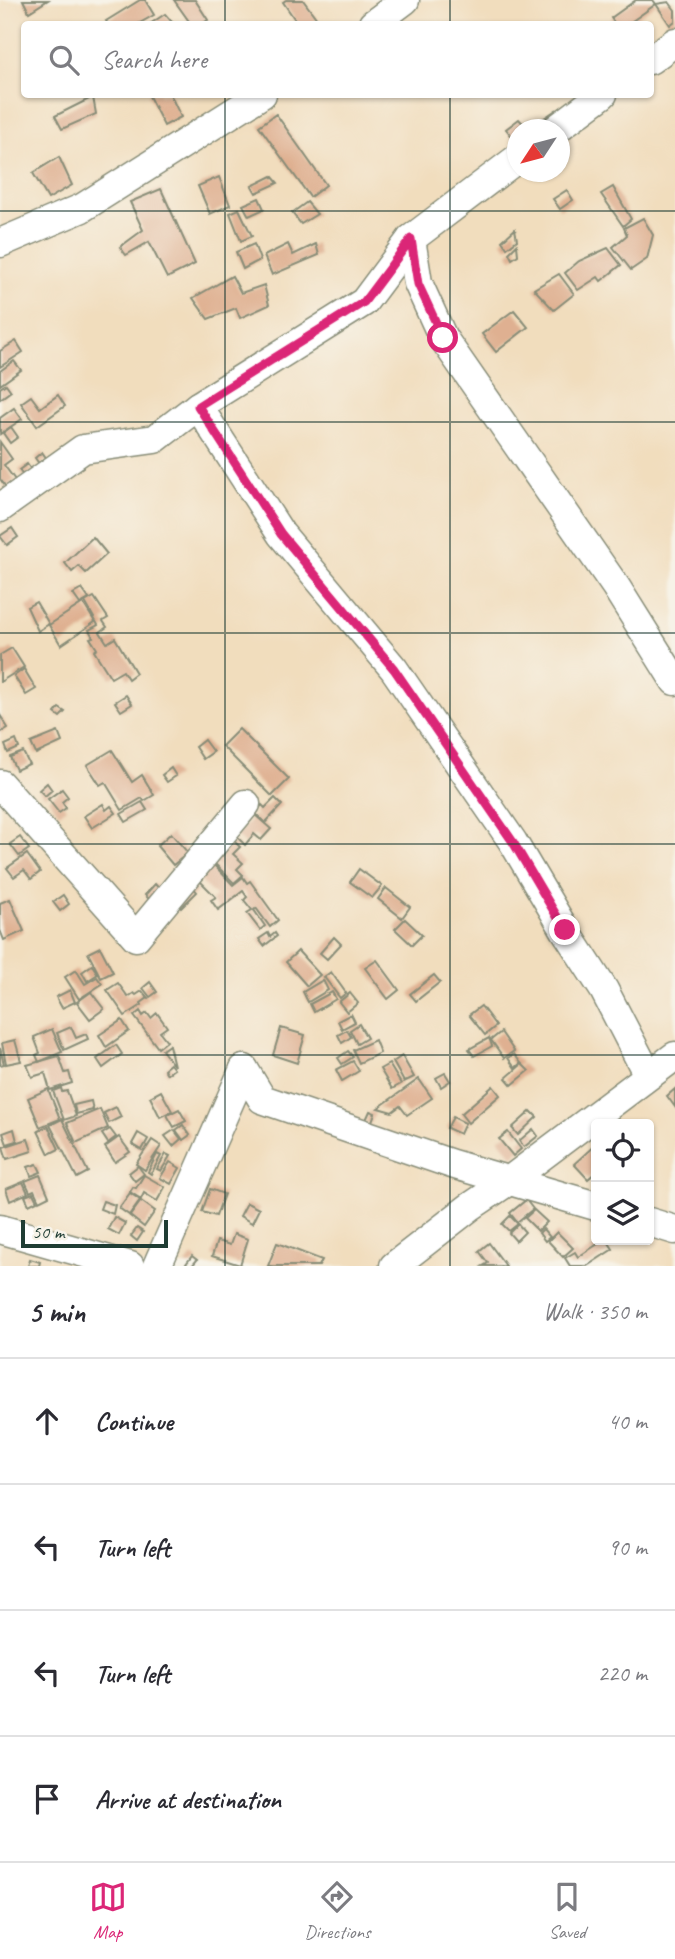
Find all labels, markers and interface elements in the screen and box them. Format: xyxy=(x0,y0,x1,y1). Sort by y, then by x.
search box xyxy=(21,21,654,98)
icon: search xyxy=(45,41,83,79)
text: Search here xyxy=(101,43,207,76)
north arrow xyxy=(507,119,570,182)
route start xyxy=(427,322,458,353)
route end xyxy=(549,914,580,945)
map controls xyxy=(591,1119,654,1245)
button: locate xyxy=(591,1119,654,1182)
button: layers xyxy=(591,1182,654,1245)
scale bar xyxy=(21,1217,168,1249)
text: 50 m xyxy=(32,1220,64,1244)
text: 5 min xyxy=(28,1293,85,1331)
text: Walk · 350 m xyxy=(543,1297,647,1326)
icon: ahead xyxy=(28,1402,66,1440)
text: Continue xyxy=(95,1405,173,1438)
text: 40 m xyxy=(608,1407,647,1436)
icon: left xyxy=(28,1528,66,1566)
text: Turn left xyxy=(95,1531,170,1564)
text: 90 m xyxy=(608,1533,647,1562)
icon: left xyxy=(28,1654,66,1692)
text: Turn left xyxy=(95,1657,170,1690)
text: 220 m xyxy=(598,1659,647,1688)
icon: arrive xyxy=(28,1780,66,1818)
text: Arrive at destination xyxy=(95,1783,281,1816)
tab: Map xyxy=(89,1878,127,1944)
tab: Directions xyxy=(304,1878,371,1944)
tab: Saved xyxy=(548,1878,586,1944)

